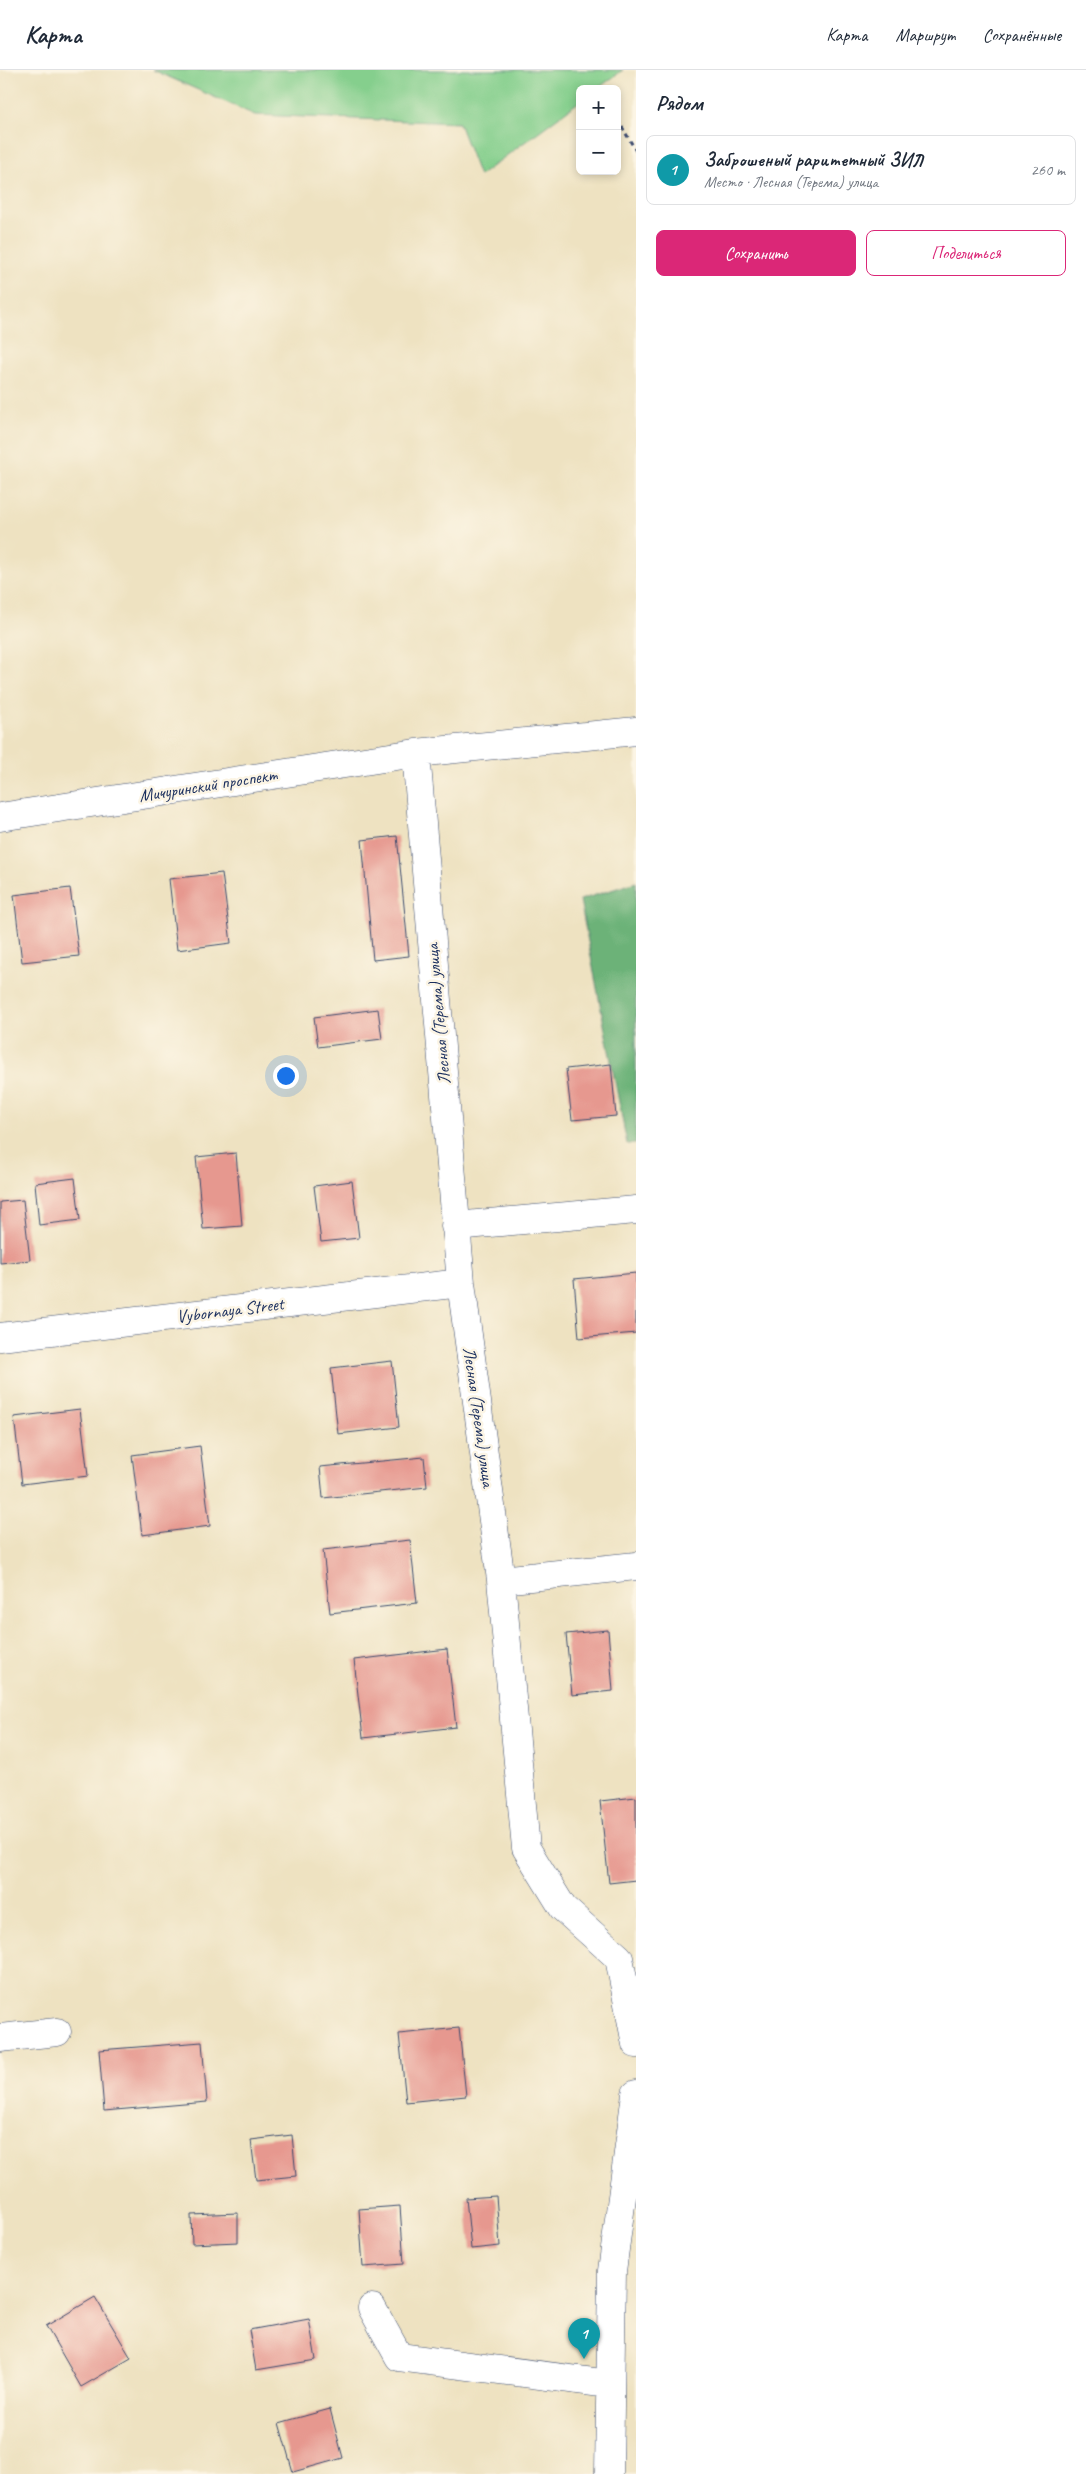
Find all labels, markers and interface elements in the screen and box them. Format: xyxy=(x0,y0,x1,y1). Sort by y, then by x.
text: Карта xyxy=(25,20,82,50)
text: Карта xyxy=(826,24,867,46)
text: Маршрут xyxy=(895,24,955,46)
text: Сохранённые xyxy=(983,24,1061,46)
map controls xyxy=(576,85,621,175)
button: + xyxy=(576,85,621,130)
text: Рядом xyxy=(656,90,703,116)
button: − xyxy=(576,130,621,175)
text: Заброшеный раритетный ЗИЛ xyxy=(704,148,924,172)
text: 1 xyxy=(669,160,677,180)
text: 260 m xyxy=(1031,160,1065,180)
text: Место · Лесная (Терема) улица xyxy=(704,172,878,192)
button: Сохранить xyxy=(656,230,856,276)
button: Поделиться xyxy=(866,230,1066,276)
street label: Мичуринский проспект xyxy=(137,763,280,807)
street label: Лесная (Терема) улица xyxy=(421,941,455,1085)
your location xyxy=(273,1063,299,1089)
street label: Vybornaya Street xyxy=(175,1292,287,1327)
street label: Лесная (Терема) улица xyxy=(458,1346,500,1490)
pin: 1 xyxy=(568,2318,600,2359)

